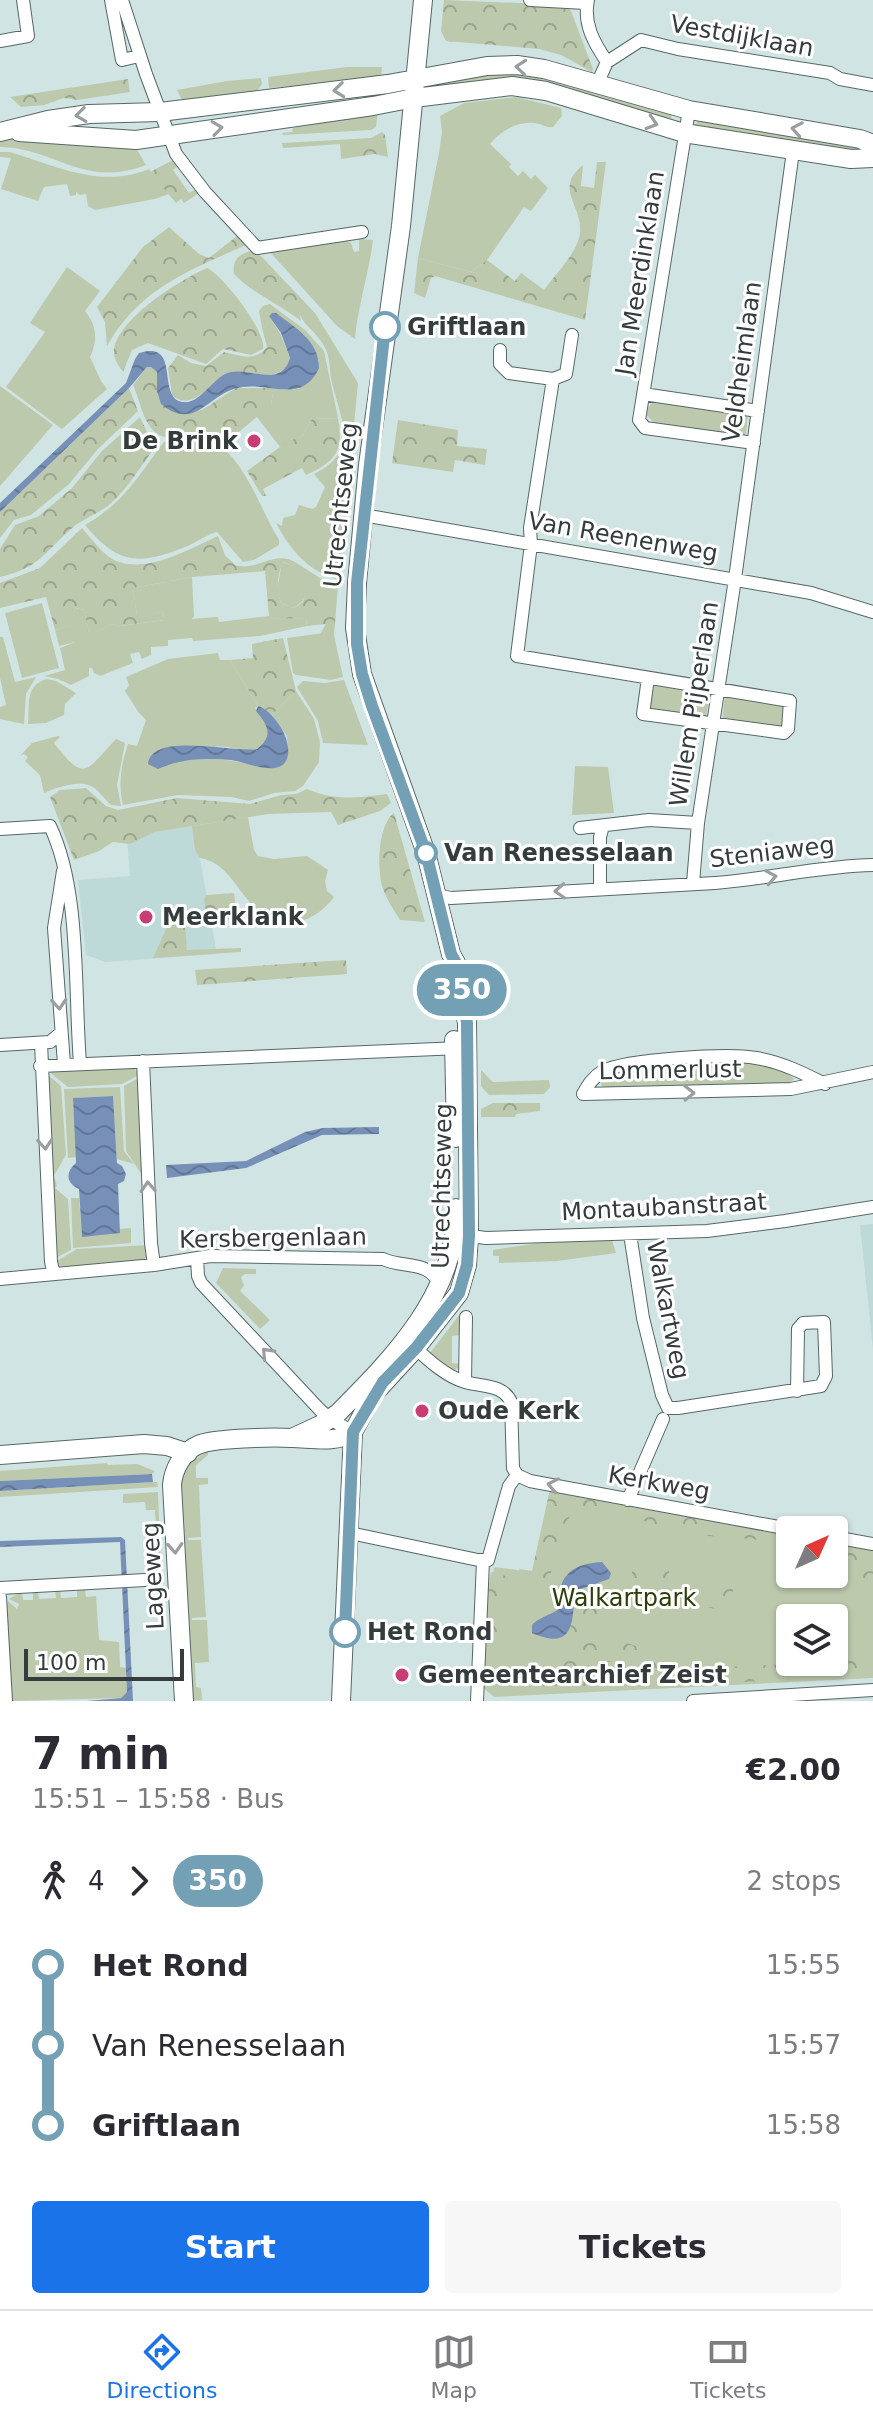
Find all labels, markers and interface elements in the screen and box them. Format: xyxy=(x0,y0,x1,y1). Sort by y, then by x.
street label: Vestdijklaan xyxy=(668,10,816,62)
one-way arrow xyxy=(515,58,528,75)
one-way arrow xyxy=(332,81,345,98)
one-way arrow xyxy=(74,107,87,124)
one-way arrow xyxy=(644,114,658,130)
one-way arrow xyxy=(210,120,224,137)
one-way arrow xyxy=(790,121,804,138)
street label: Jan Meerdinklaan xyxy=(610,169,670,379)
street label: Veldheimlaan xyxy=(717,280,767,444)
marker: Griftlaan xyxy=(370,312,400,342)
place label: Griftlaan xyxy=(407,313,526,341)
street label: Utrechtseweg xyxy=(318,421,364,589)
place label: De Brink xyxy=(122,427,239,455)
marker: De Brink xyxy=(245,432,263,450)
street label: Van Reenenweg xyxy=(526,507,720,567)
street label: Willem Pijperlaan xyxy=(664,599,724,809)
street label: Steniaweg xyxy=(708,830,836,874)
place label: Van Renesselaan xyxy=(444,839,674,867)
marker: Van Renesselaan xyxy=(415,842,437,864)
one-way arrow xyxy=(764,870,778,887)
one-way arrow xyxy=(553,882,566,899)
place label: Meerklank xyxy=(162,903,305,931)
marker: Meerklank xyxy=(137,908,155,926)
line badge: 350 xyxy=(416,964,508,1016)
text: 350 xyxy=(433,973,491,1006)
one-way arrow xyxy=(50,998,67,1011)
street label: Lommerlust xyxy=(598,1055,742,1085)
one-way arrow xyxy=(683,1085,696,1102)
street label: Utrechtseweg xyxy=(427,1103,457,1269)
one-way arrow xyxy=(36,1138,53,1151)
one-way arrow xyxy=(140,1180,157,1193)
street label: Montaubanstraat xyxy=(561,1188,767,1226)
street label: Kersbergenlaan xyxy=(179,1222,367,1254)
street label: Walkartweg xyxy=(641,1238,695,1382)
one-way arrow xyxy=(261,1348,276,1362)
place label: Oude Kerk xyxy=(438,1397,581,1425)
marker: Oude Kerk xyxy=(413,1402,431,1420)
street label: Kerkweg xyxy=(606,1460,712,1506)
one-way arrow xyxy=(546,1478,560,1495)
north arrow xyxy=(776,1516,848,1588)
map controls xyxy=(776,1516,848,1676)
street label: Lageweg xyxy=(136,1521,170,1631)
one-way arrow xyxy=(166,1542,183,1555)
park label: Walkartpark xyxy=(552,1584,696,1612)
button: layers xyxy=(776,1604,848,1676)
marker: Het Rond xyxy=(330,1617,360,1647)
place label: Het Rond xyxy=(367,1618,492,1646)
scale bar xyxy=(24,1645,184,1681)
text: 100 m xyxy=(36,1650,106,1675)
place label: Gemeentearchief Zeist xyxy=(418,1661,727,1689)
marker: Gemeentearchief Zeist xyxy=(393,1666,411,1684)
text: 7 min xyxy=(32,1728,170,1779)
text: €2.00 xyxy=(746,1752,841,1787)
text: 15:51 – 15:58 · Bus xyxy=(32,1784,284,1814)
icon: walk xyxy=(32,1859,76,1903)
icon: forward xyxy=(117,1859,161,1903)
text: 350 xyxy=(189,1864,247,1897)
text: 4 xyxy=(88,1866,105,1896)
text: 2 stops xyxy=(746,1866,841,1896)
text: Het Rond xyxy=(92,1948,249,1983)
text: 15:55 xyxy=(766,1950,841,1980)
text: Van Renesselaan xyxy=(92,2028,346,2063)
text: 15:57 xyxy=(766,2030,841,2060)
text: Griftlaan xyxy=(92,2108,241,2143)
text: 15:58 xyxy=(766,2110,841,2140)
button: Start xyxy=(32,2201,429,2293)
button: Tickets xyxy=(445,2201,841,2293)
tab: Directions xyxy=(107,2330,217,2403)
tab: Map xyxy=(430,2330,477,2403)
tab: Tickets xyxy=(690,2330,766,2403)

